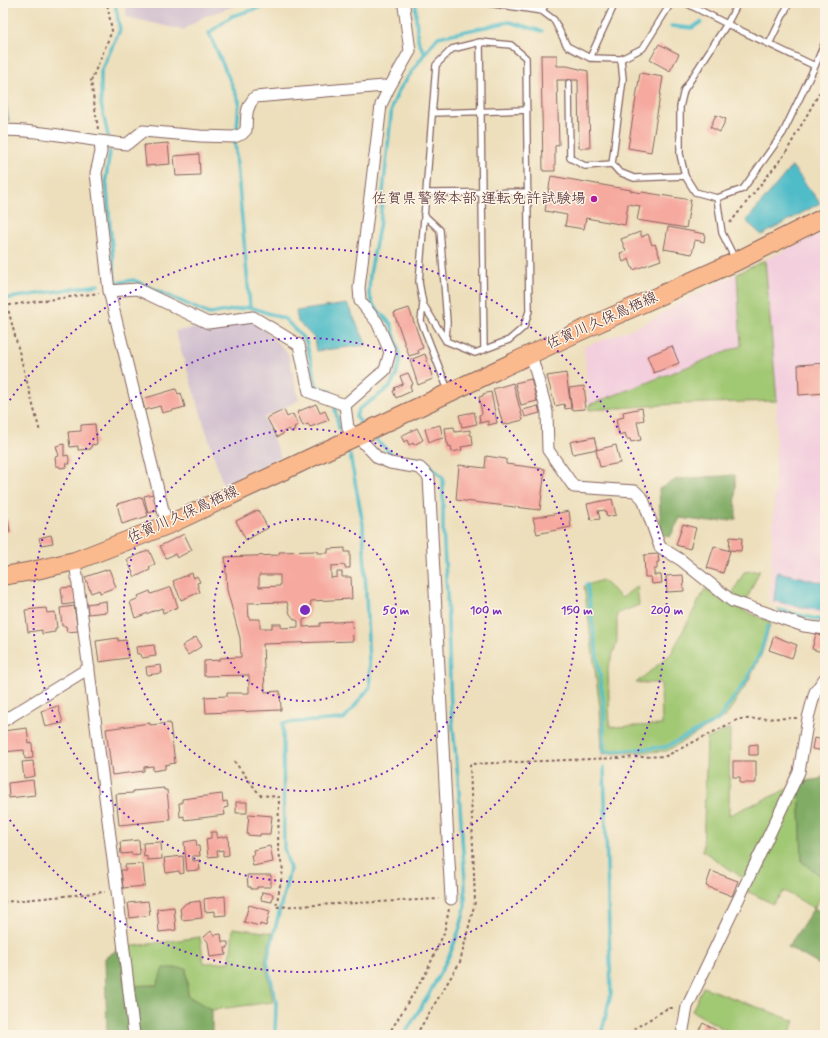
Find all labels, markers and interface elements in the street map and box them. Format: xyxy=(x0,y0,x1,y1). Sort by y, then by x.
place label: 佐賀県警察本部 運転免許試験場 xyxy=(372,189,586,209)
marker: 佐賀県警察本部 運転免許試験場 xyxy=(589,194,599,204)
street label: 佐賀川久保鳥栖線 xyxy=(543,287,661,355)
street label: 佐賀川久保鳥栖線 xyxy=(124,481,242,549)
centre of rings xyxy=(298,603,312,617)
text: 50 m xyxy=(383,603,410,619)
text: 100 m xyxy=(470,603,503,619)
text: 150 m xyxy=(561,603,593,619)
text: 200 m xyxy=(651,603,684,619)

